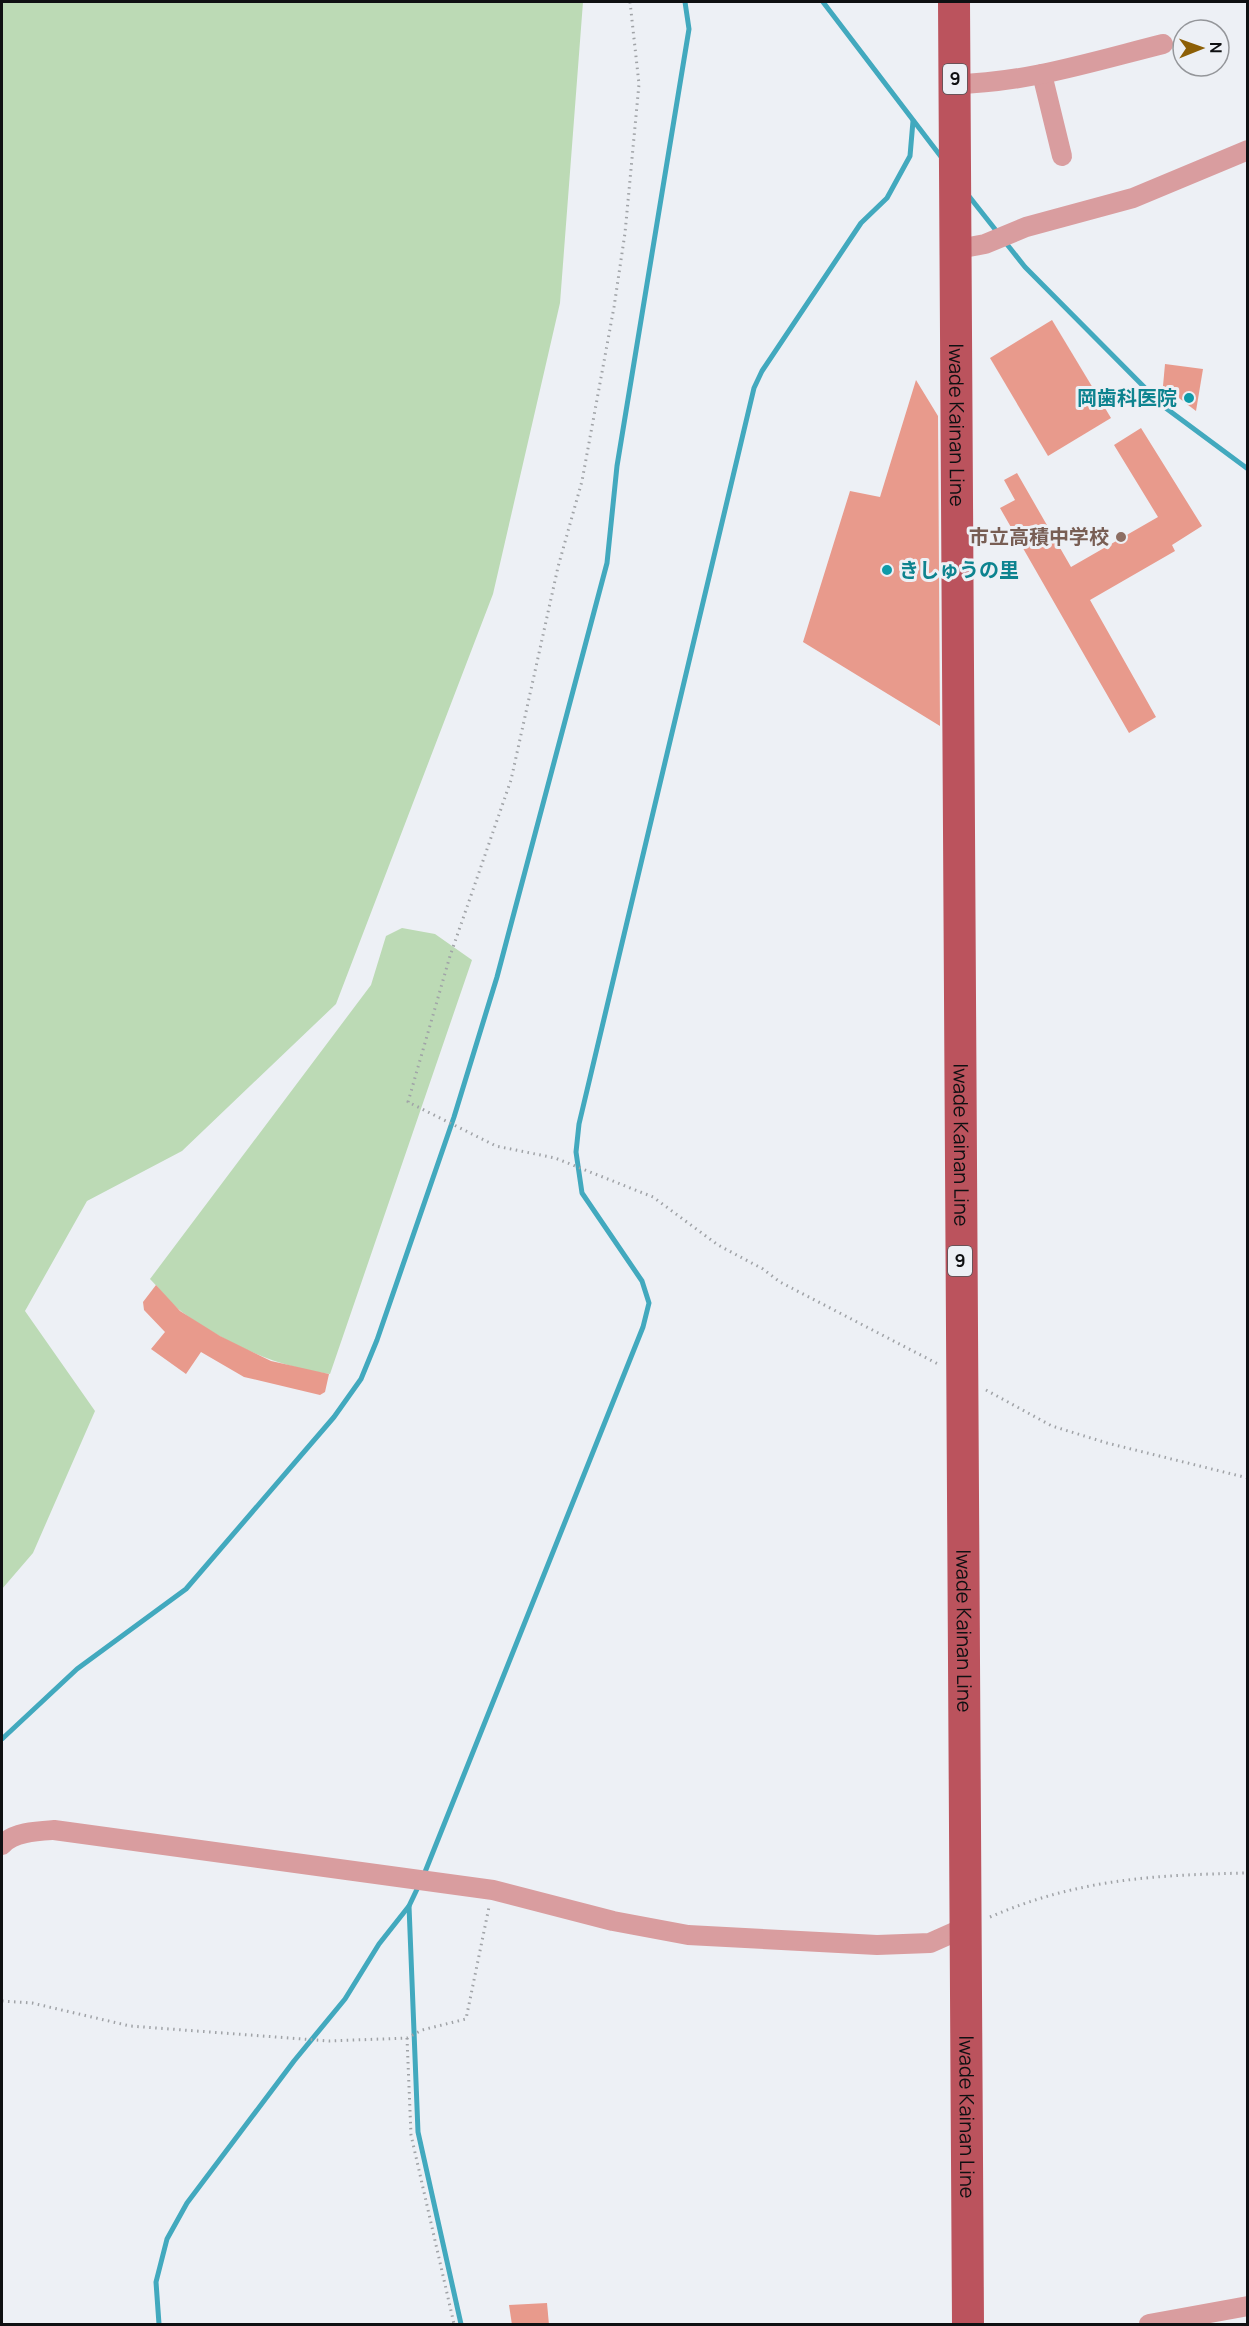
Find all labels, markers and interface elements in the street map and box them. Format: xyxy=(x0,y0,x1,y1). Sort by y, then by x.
north arrow xyxy=(1171,18,1231,78)
text: N xyxy=(1205,42,1227,54)
road number: 9 xyxy=(943,64,967,94)
street label: Iwade Kainan Line xyxy=(943,343,971,507)
place label: 岡歯科医院 xyxy=(1077,384,1177,411)
marker: 岡歯科医院 xyxy=(1182,391,1196,405)
place label: 市立高積中学校 xyxy=(969,523,1109,550)
marker: 市立高積中学校 xyxy=(1114,530,1128,544)
place label: きしゅうの里 xyxy=(899,556,1019,583)
marker: きしゅうの里 xyxy=(880,563,894,577)
street label: Iwade Kainan Line xyxy=(947,1063,975,1227)
road number: 9 xyxy=(948,1246,972,1276)
street label: Iwade Kainan Line xyxy=(950,1549,978,1713)
street label: Iwade Kainan Line xyxy=(953,2035,981,2199)

